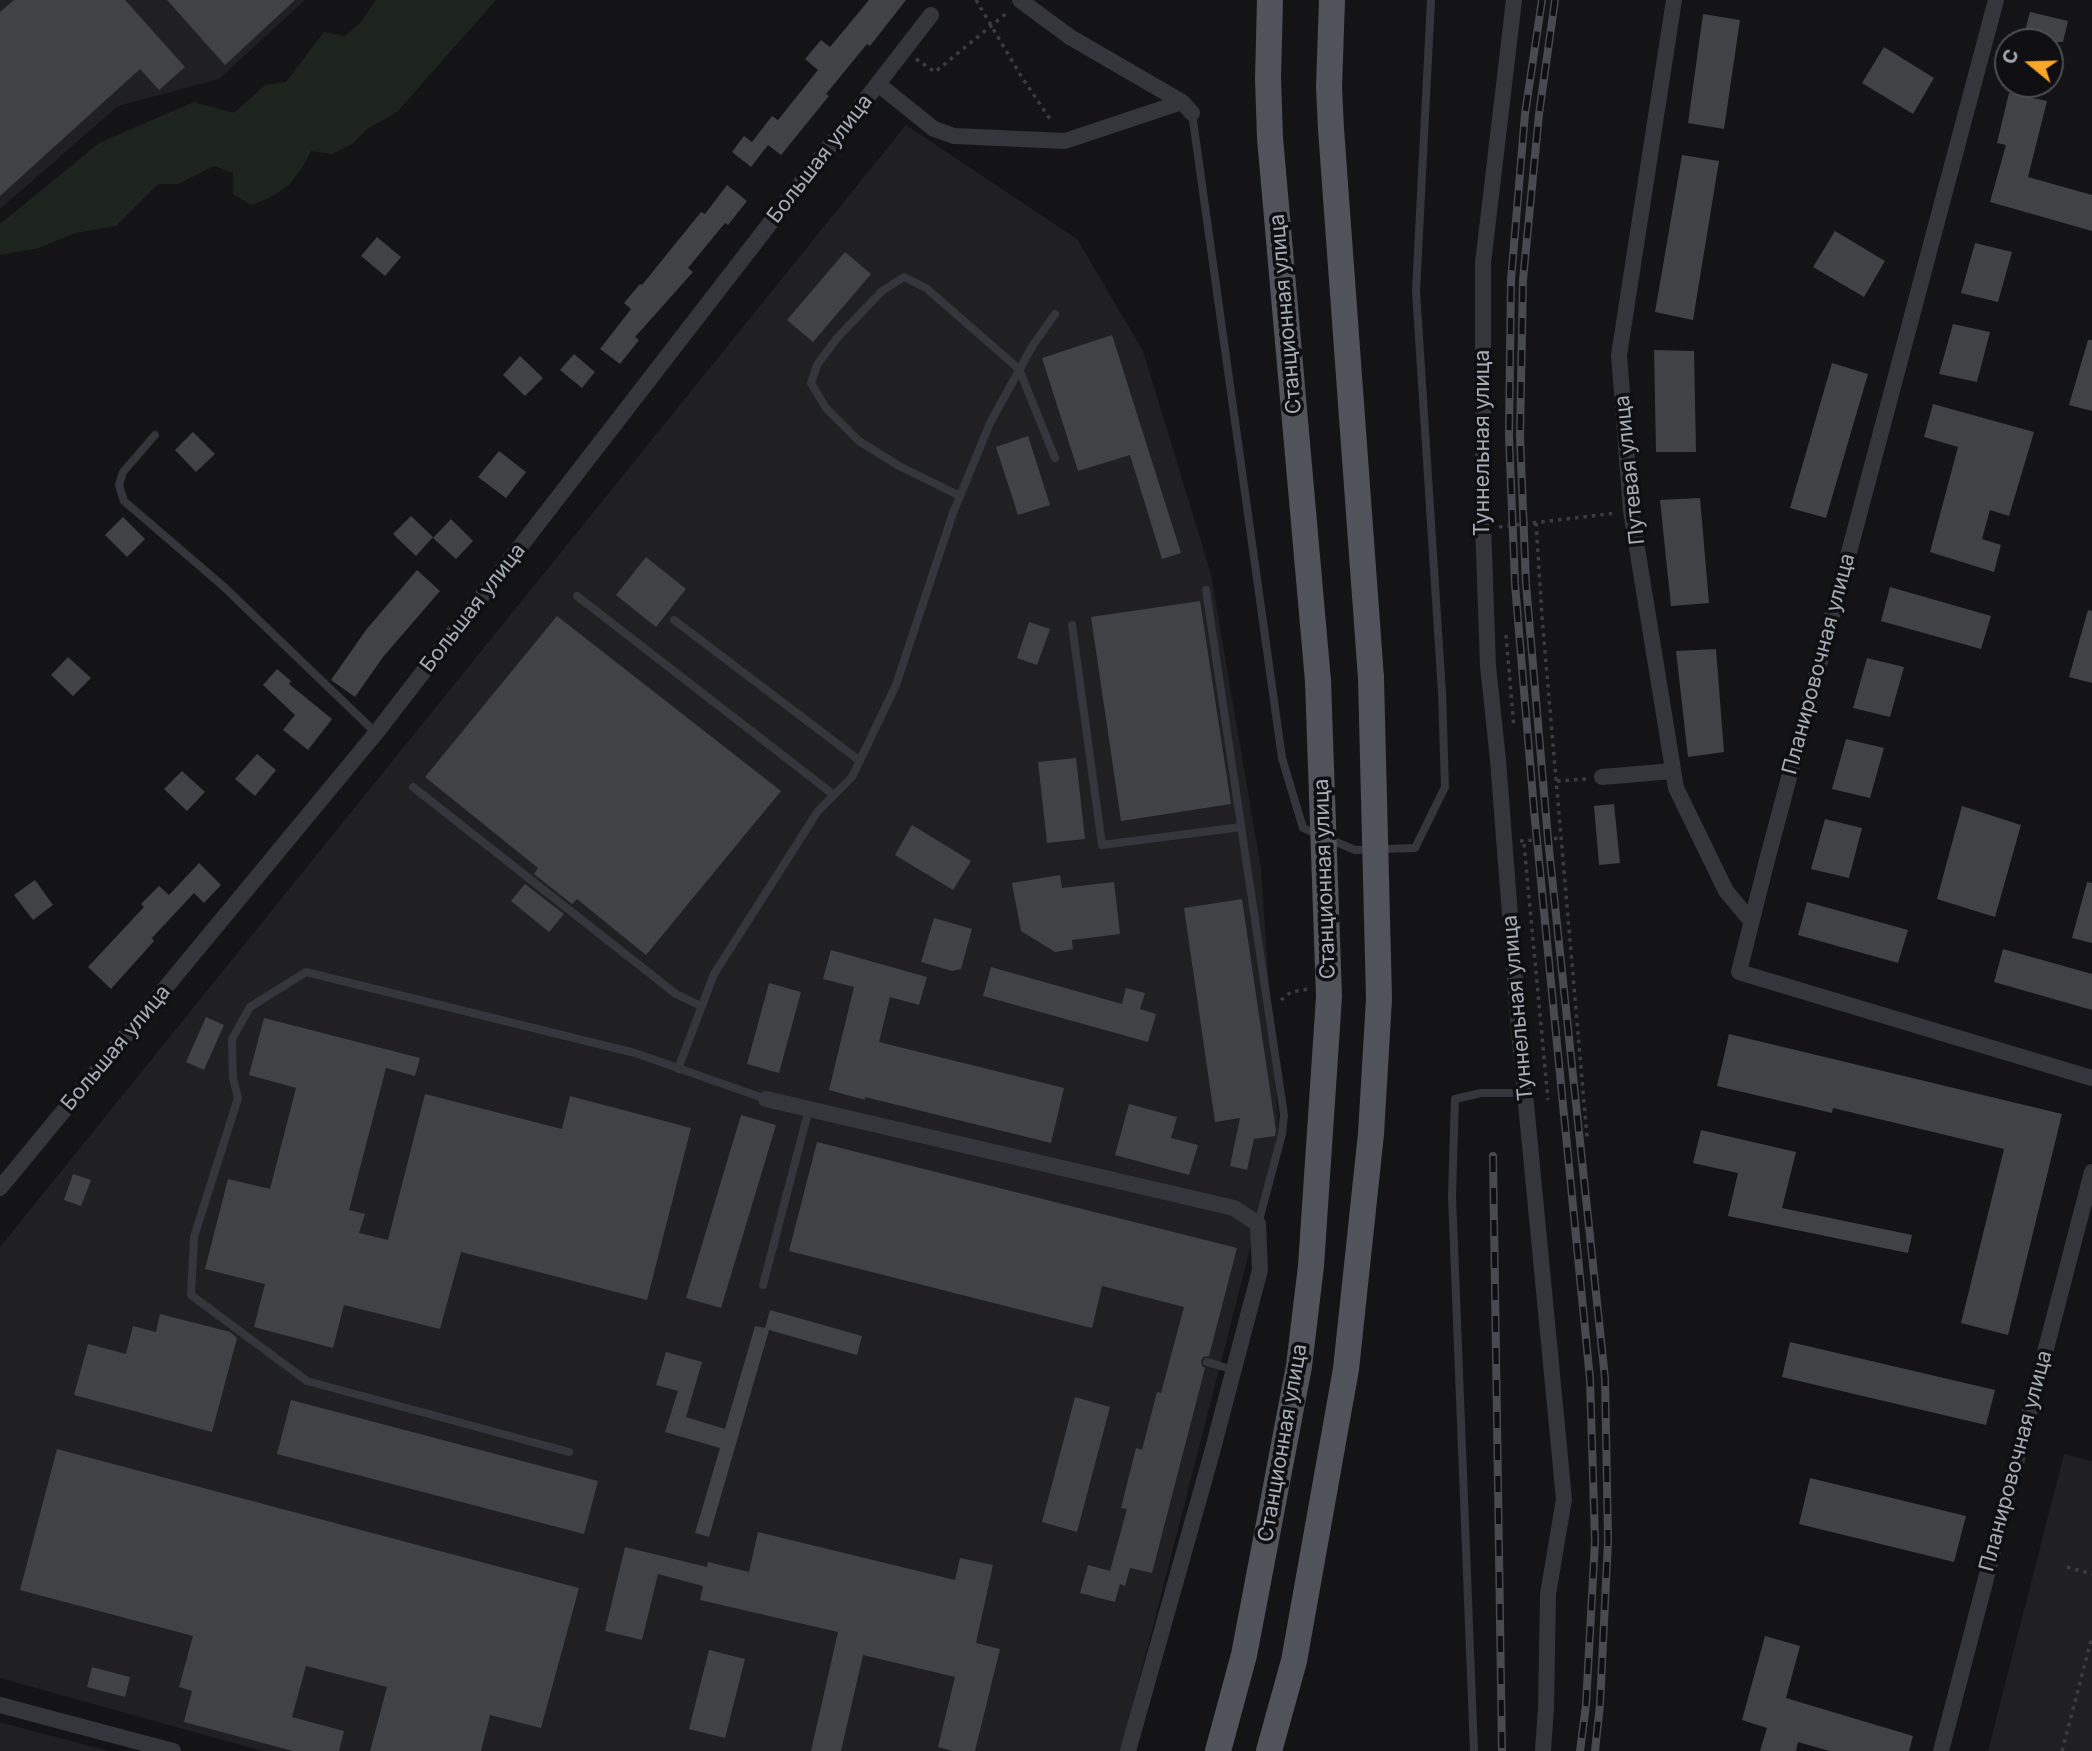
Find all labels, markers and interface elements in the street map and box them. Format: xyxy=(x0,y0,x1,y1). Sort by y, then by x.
north arrow xyxy=(1994,28,2064,98)
text: С xyxy=(1997,46,2024,67)
street label: Большая улица xyxy=(762,90,878,228)
street label: Станционная улица xyxy=(1265,213,1307,415)
street label: Туннельная улица xyxy=(1470,350,1496,536)
street label: Путевая улица xyxy=(1610,394,1650,546)
street label: Большая улица xyxy=(415,539,531,677)
street label: Планировочная улица xyxy=(1777,551,1861,777)
street label: Станционная улица xyxy=(1309,778,1341,980)
street label: Туннельная улица xyxy=(1497,914,1539,1102)
street label: Большая улица xyxy=(56,980,176,1116)
street label: Станционная улица xyxy=(1253,1342,1313,1544)
street label: Планировочная улица xyxy=(1974,1348,2058,1574)

